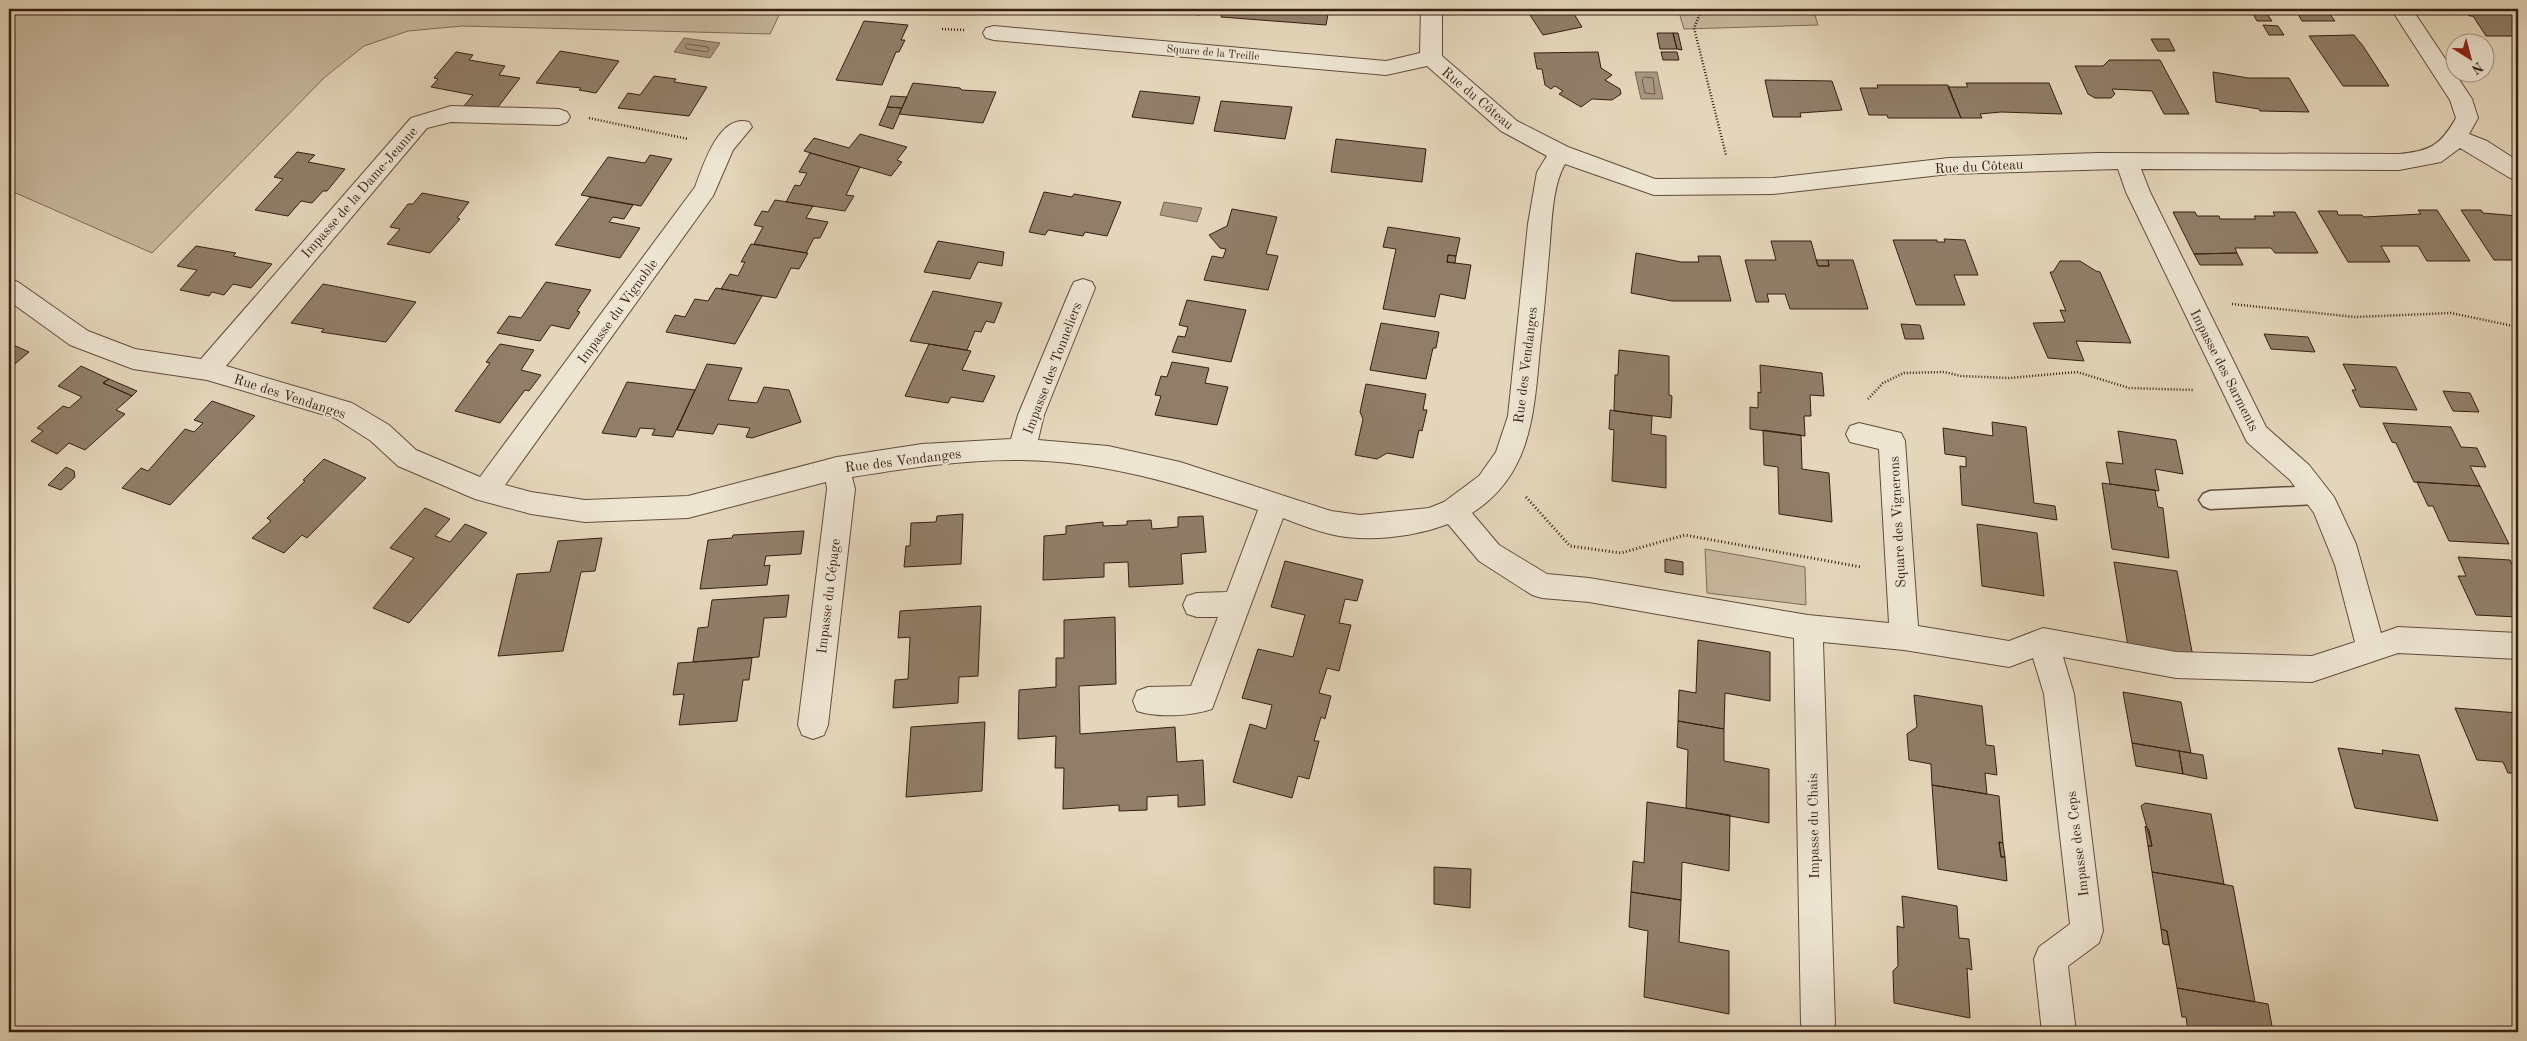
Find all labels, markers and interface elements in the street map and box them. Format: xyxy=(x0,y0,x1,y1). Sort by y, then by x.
north arrow xyxy=(2444,32,2494,82)
street label: Square de la Treille xyxy=(1166,44,1260,63)
text: N xyxy=(2468,59,2485,77)
street label: Rue du Côteau xyxy=(1439,65,1516,133)
street label: Impasse de la Dame-Jeanne xyxy=(299,124,420,261)
street label: Rue du Côteau xyxy=(1934,158,2024,176)
street label: Impasse du Vignoble xyxy=(575,257,660,366)
street label: Impasse des Tonneliers xyxy=(1021,300,1085,436)
street label: Rue des Vendanges xyxy=(1512,306,1540,424)
street label: Impasse des Sarments xyxy=(2187,307,2261,434)
street label: Rue des Vendanges xyxy=(232,372,347,422)
street label: Rue des Vendanges xyxy=(844,447,962,475)
street label: Square des Vignerons xyxy=(1888,456,1908,588)
street label: Impasse du Cépage xyxy=(815,538,843,655)
street label: Impasse du Chais xyxy=(1806,773,1822,879)
street label: Impasse des Ceps xyxy=(2065,790,2091,897)

